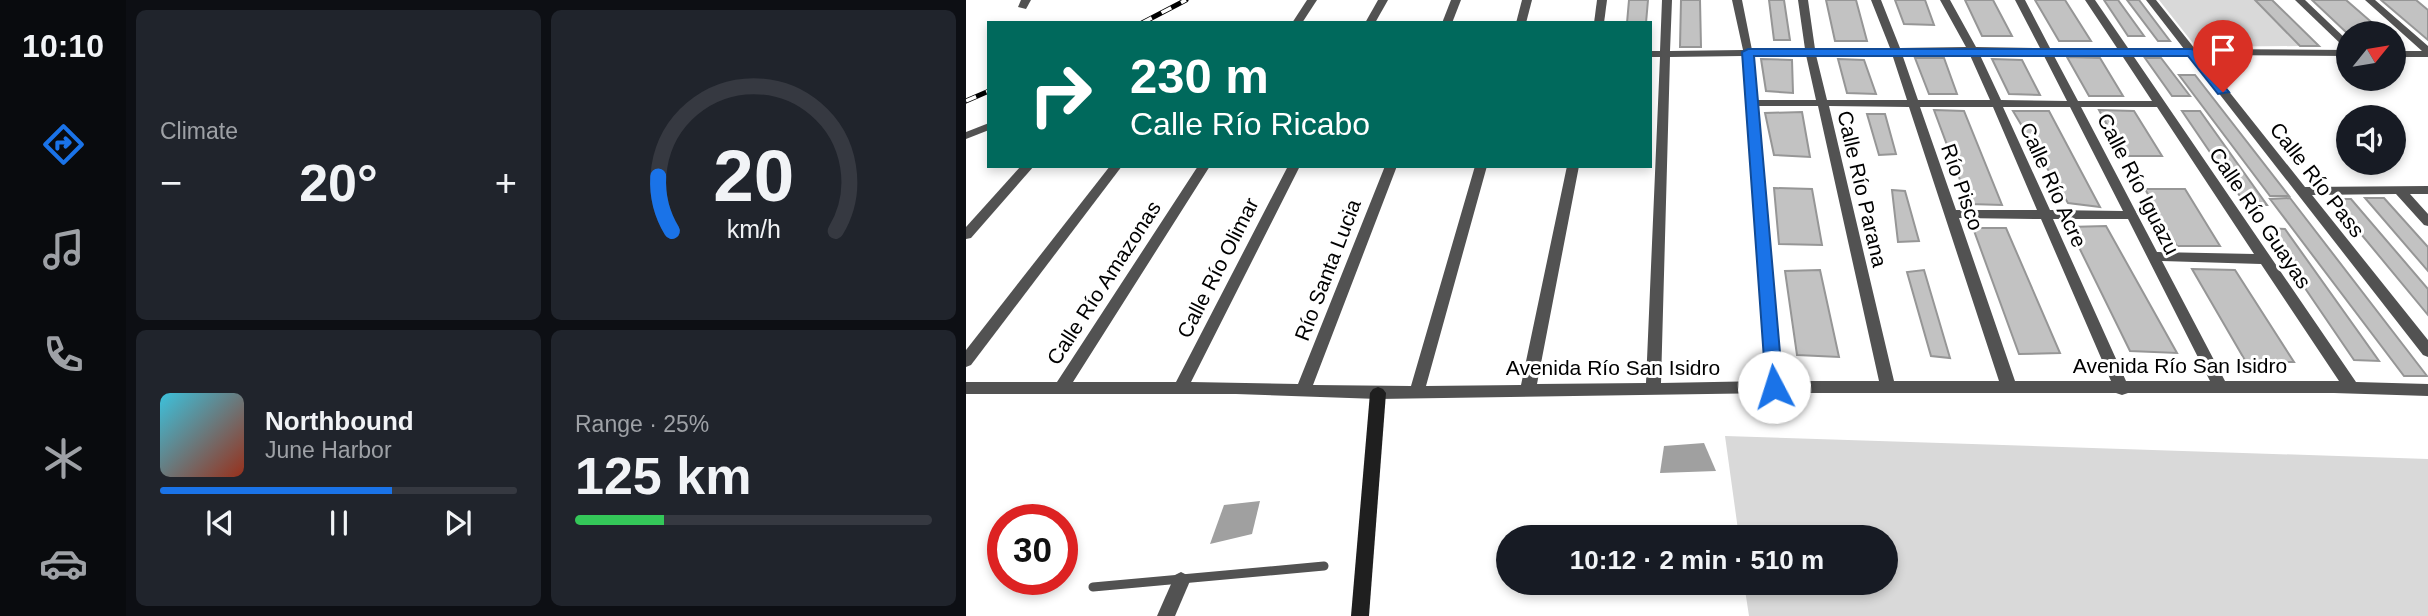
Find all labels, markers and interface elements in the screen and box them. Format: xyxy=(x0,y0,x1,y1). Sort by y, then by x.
pin xyxy=(2193,20,2253,92)
north arrow xyxy=(2336,21,2406,91)
map controls xyxy=(2336,21,2406,175)
text: 10:10 xyxy=(22,28,104,64)
icon: arrive xyxy=(2204,31,2242,69)
icon: right xyxy=(1015,49,1106,140)
text: 230 m xyxy=(1130,49,1269,103)
button: sound xyxy=(2336,105,2406,175)
text: Calle Río Ricabo xyxy=(1130,106,1370,142)
street label: Calle Río Parana xyxy=(1833,108,1892,270)
street label: Calle Río Iguazu xyxy=(2093,109,2184,258)
text: Climate xyxy=(160,118,238,144)
street label: Calle Río Pass xyxy=(2266,118,2369,241)
street label: Calle Río Acre xyxy=(2016,119,2091,251)
icon: directions xyxy=(39,120,88,169)
text: 20 xyxy=(713,135,794,216)
street label: Río Pisco xyxy=(1937,141,1988,233)
street label: Calle Río Guayas xyxy=(2205,143,2316,292)
text: 20° xyxy=(299,154,378,212)
text: − xyxy=(160,162,182,204)
text: + xyxy=(495,162,517,204)
street label: Calle Río Olimar xyxy=(1172,194,1263,342)
street label: Río Santa Lucia xyxy=(1290,196,1365,344)
street label: Calle Río Amazonas xyxy=(1042,197,1165,369)
text: km/h xyxy=(726,215,781,243)
icon: music xyxy=(39,225,88,274)
icon: phone xyxy=(39,330,88,379)
position arrow xyxy=(1737,350,1811,424)
street label: Avenida Río San Isidro xyxy=(2073,354,2287,377)
street label: Avenida Río San Isidro xyxy=(1506,356,1720,379)
text: Northbound xyxy=(265,406,414,436)
text: Range · 25% xyxy=(575,411,709,437)
icon: climate xyxy=(39,434,88,483)
text: June Harbor xyxy=(265,437,392,463)
text: 125 km xyxy=(575,447,751,505)
icon: previous xyxy=(201,504,239,542)
icon: pause xyxy=(320,504,358,542)
icon: next xyxy=(439,504,477,542)
speed limit sign: 30 xyxy=(987,504,1078,595)
icon: car xyxy=(39,539,88,588)
text: 10:12 · 2 min · 510 m xyxy=(1570,545,1824,575)

